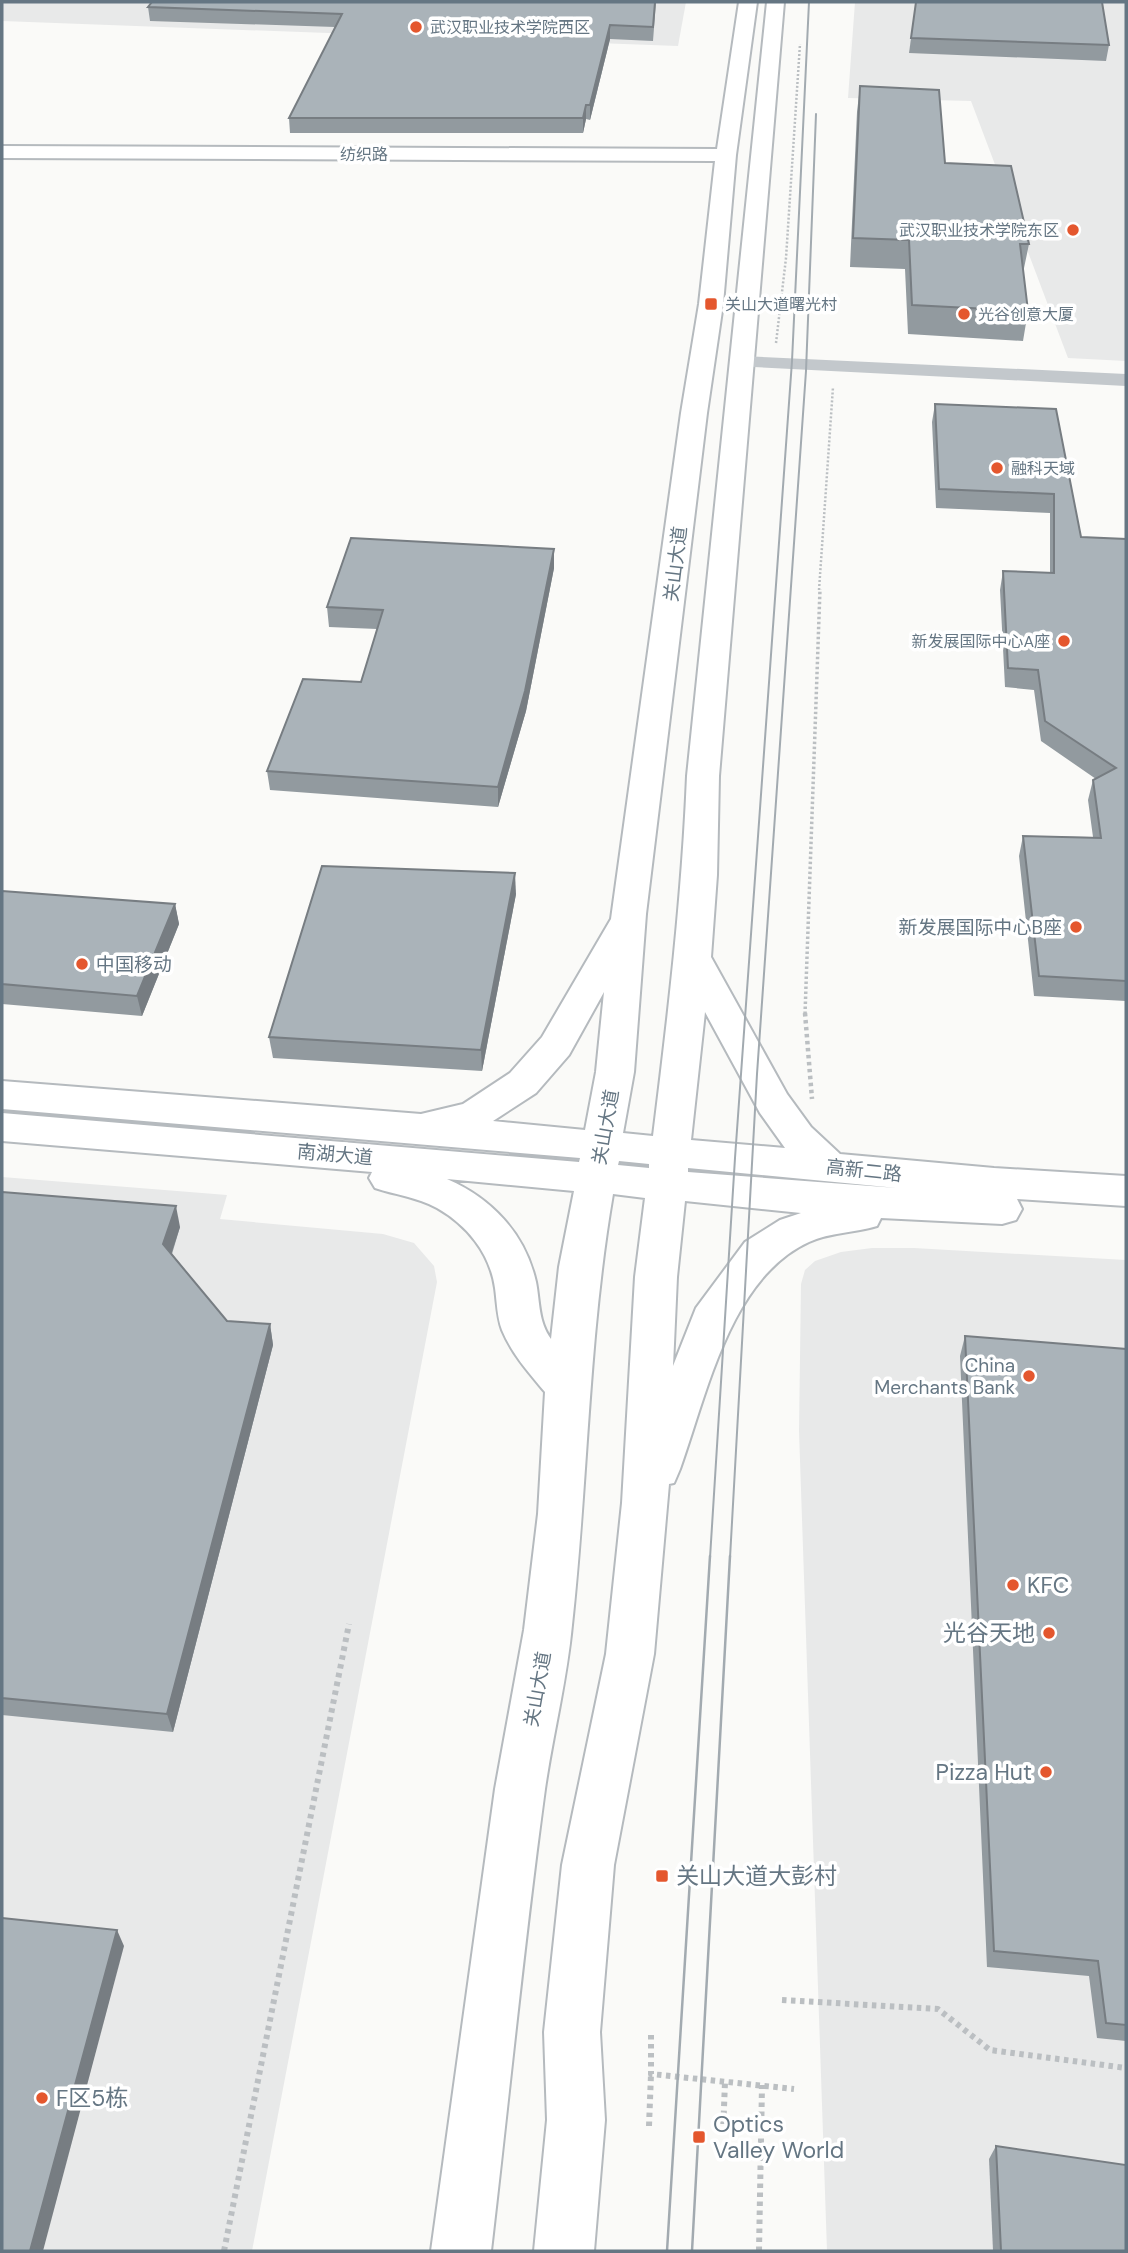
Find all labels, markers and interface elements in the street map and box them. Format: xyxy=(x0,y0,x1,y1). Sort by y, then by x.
place label: 武汉职业技术学院西区 xyxy=(430,17,590,38)
marker: 武汉职业技术学院西区 xyxy=(408,19,424,35)
street label: 纺织路 xyxy=(340,144,388,165)
place label: 武汉职业技术学院东区 xyxy=(899,220,1059,241)
marker: 武汉职业技术学院东区 xyxy=(1065,222,1081,238)
place label: 关山大道曙光村 xyxy=(725,294,837,315)
marker: 关山大道曙光村 xyxy=(703,296,719,312)
place label: 光谷创意大厦 xyxy=(978,304,1074,325)
marker: 光谷创意大厦 xyxy=(956,306,972,322)
place label: 融科天域 xyxy=(1011,458,1075,479)
marker: 融科天域 xyxy=(989,460,1005,476)
street label: 关山大道 xyxy=(658,525,693,603)
place label: 新发展国际中心A座 xyxy=(911,631,1050,652)
marker: 新发展国际中心A座 xyxy=(1056,633,1072,649)
place label: 新发展国际中心B座 xyxy=(899,915,1062,940)
marker: 新发展国际中心B座 xyxy=(1068,919,1084,935)
place label: 中国移动 xyxy=(96,952,172,977)
marker: 中国移动 xyxy=(74,956,90,972)
street label: 关山大道 xyxy=(587,1087,624,1167)
street label: 南湖大道 xyxy=(296,1139,374,1170)
street label: 高新二路 xyxy=(825,1154,903,1187)
place label: China Merchants Bank xyxy=(874,1353,1015,1400)
marker: China Merchants Bank xyxy=(1021,1368,1037,1384)
place label: KFC xyxy=(1027,1570,1069,1600)
marker: KFC xyxy=(1005,1577,1021,1593)
place label: 光谷天地 xyxy=(943,1618,1035,1648)
marker: 光谷天地 xyxy=(1041,1625,1057,1641)
street label: 关山大道 xyxy=(519,1649,556,1729)
place label: Pizza Hut xyxy=(936,1757,1032,1787)
marker: Pizza Hut xyxy=(1038,1764,1054,1780)
place label: 关山大道大彭村 xyxy=(676,1861,837,1891)
marker: 关山大道大彭村 xyxy=(654,1868,670,1884)
place label: F区5栋 xyxy=(56,2083,128,2113)
marker: F区5栋 xyxy=(34,2090,50,2106)
place label: Optics Valley World xyxy=(713,2109,844,2165)
marker: Optics Valley World xyxy=(691,2129,707,2145)

